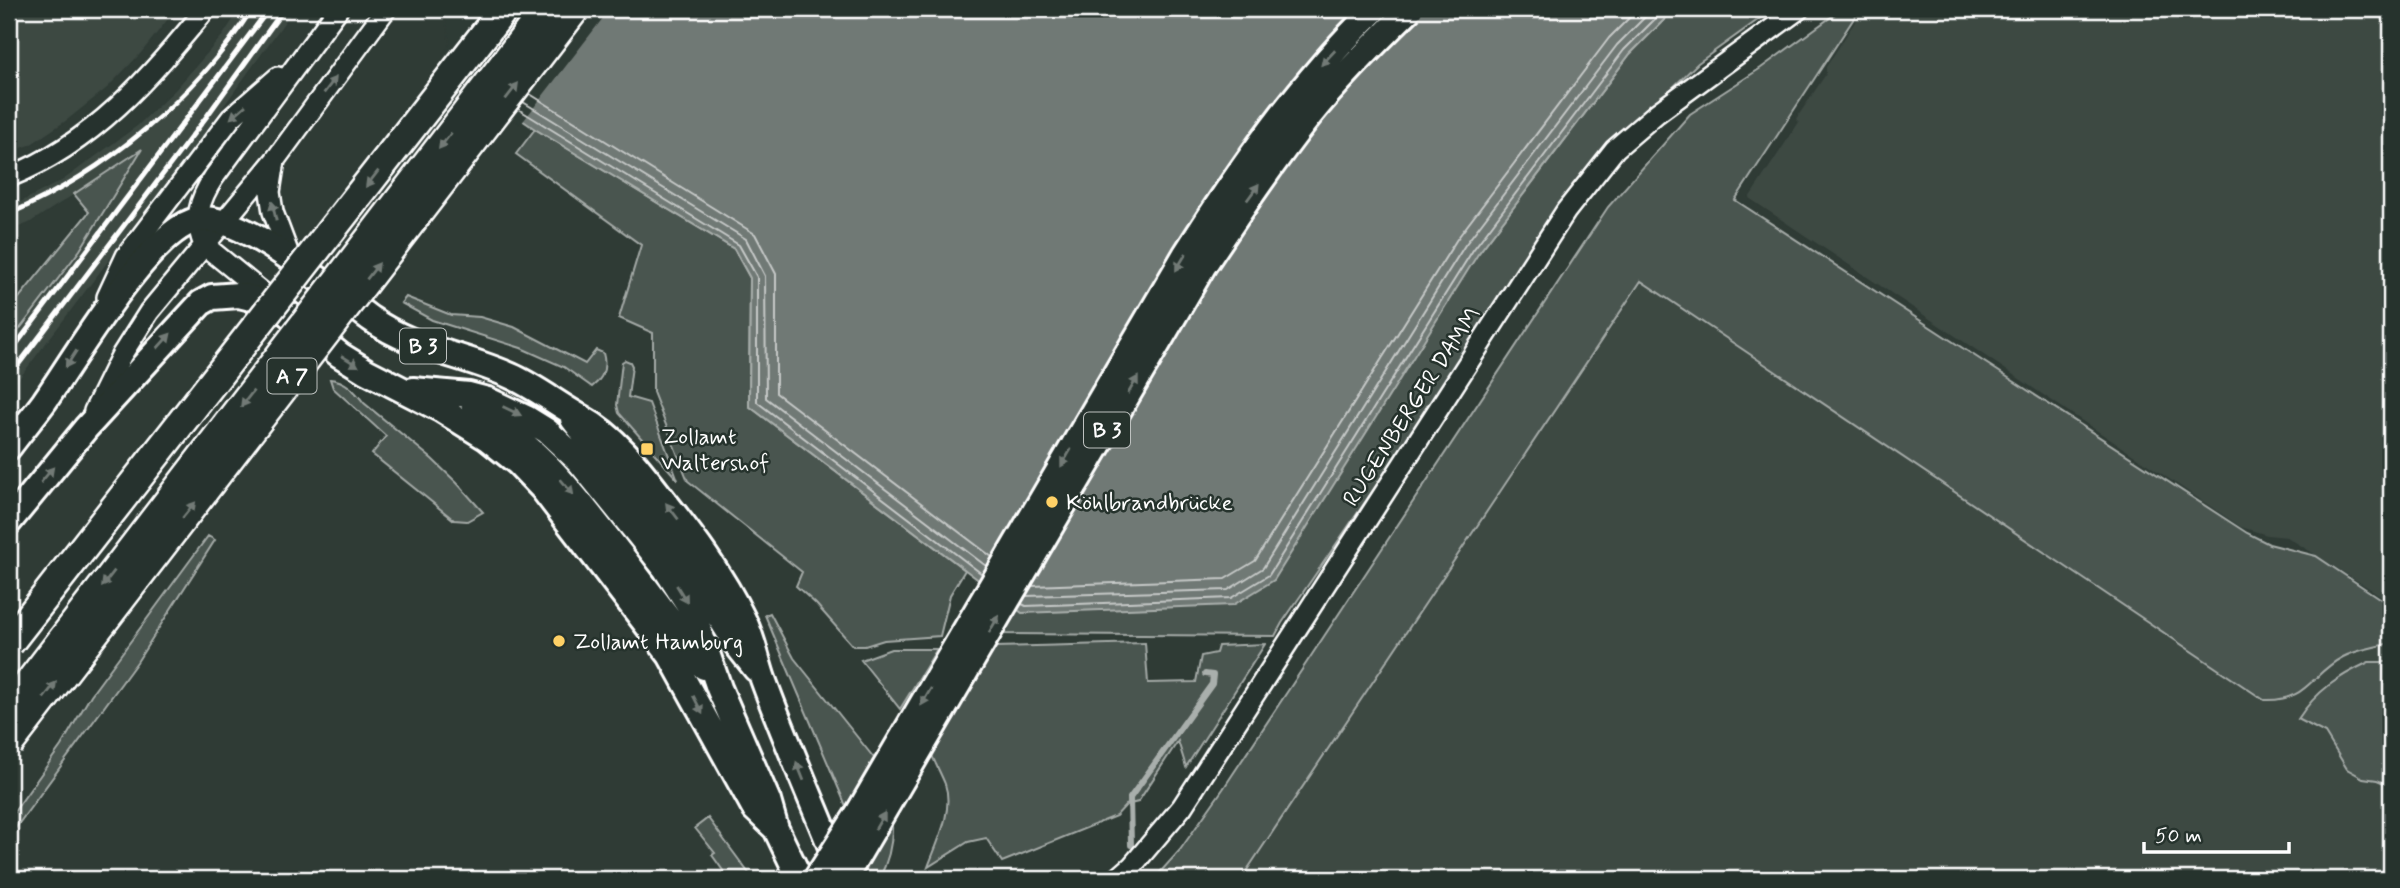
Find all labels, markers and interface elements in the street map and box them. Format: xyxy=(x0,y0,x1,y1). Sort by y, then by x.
one-way arrow xyxy=(1320,49,1336,66)
one-way arrow xyxy=(323,76,337,94)
one-way arrow xyxy=(504,83,519,101)
one-way arrow xyxy=(230,104,247,119)
one-way arrow xyxy=(437,131,452,149)
one-way arrow xyxy=(364,169,379,187)
one-way arrow xyxy=(1246,183,1260,201)
one-way arrow xyxy=(268,200,279,222)
one-way arrow xyxy=(1174,253,1187,272)
one-way arrow xyxy=(365,263,380,281)
street label: RUGENBERGER DAMM xyxy=(1337,302,1488,513)
road number: B 3 xyxy=(400,328,446,364)
one-way arrow xyxy=(156,333,172,350)
one-way arrow xyxy=(65,350,78,369)
one-way arrow xyxy=(340,354,360,367)
road number: A 7 xyxy=(268,358,316,394)
one-way arrow xyxy=(1127,376,1139,395)
one-way arrow xyxy=(240,390,254,408)
one-way arrow xyxy=(502,405,522,416)
road number: B 3 xyxy=(1084,412,1130,448)
place label: Zollamt Waltershof xyxy=(661,423,769,479)
marker: Zollamt Waltershof xyxy=(639,441,655,457)
one-way arrow xyxy=(1059,449,1072,468)
one-way arrow xyxy=(39,466,54,483)
one-way arrow xyxy=(559,478,575,496)
place label: Köhlbrandbrücke xyxy=(1066,489,1233,519)
marker: Köhlbrandbrücke xyxy=(1044,494,1060,510)
one-way arrow xyxy=(182,501,196,519)
one-way arrow xyxy=(665,502,680,520)
one-way arrow xyxy=(101,570,116,588)
one-way arrow xyxy=(675,584,688,603)
one-way arrow xyxy=(988,615,1000,634)
place label: Zollamt Hamburg xyxy=(573,628,743,658)
marker: Zollamt Hamburg xyxy=(551,633,567,649)
one-way arrow xyxy=(43,681,57,699)
one-way arrow xyxy=(920,687,932,707)
one-way arrow xyxy=(693,695,704,715)
one-way arrow xyxy=(795,760,806,781)
scale bar xyxy=(2144,811,2290,855)
one-way arrow xyxy=(874,812,886,831)
text: 50 m xyxy=(2155,822,2202,850)

